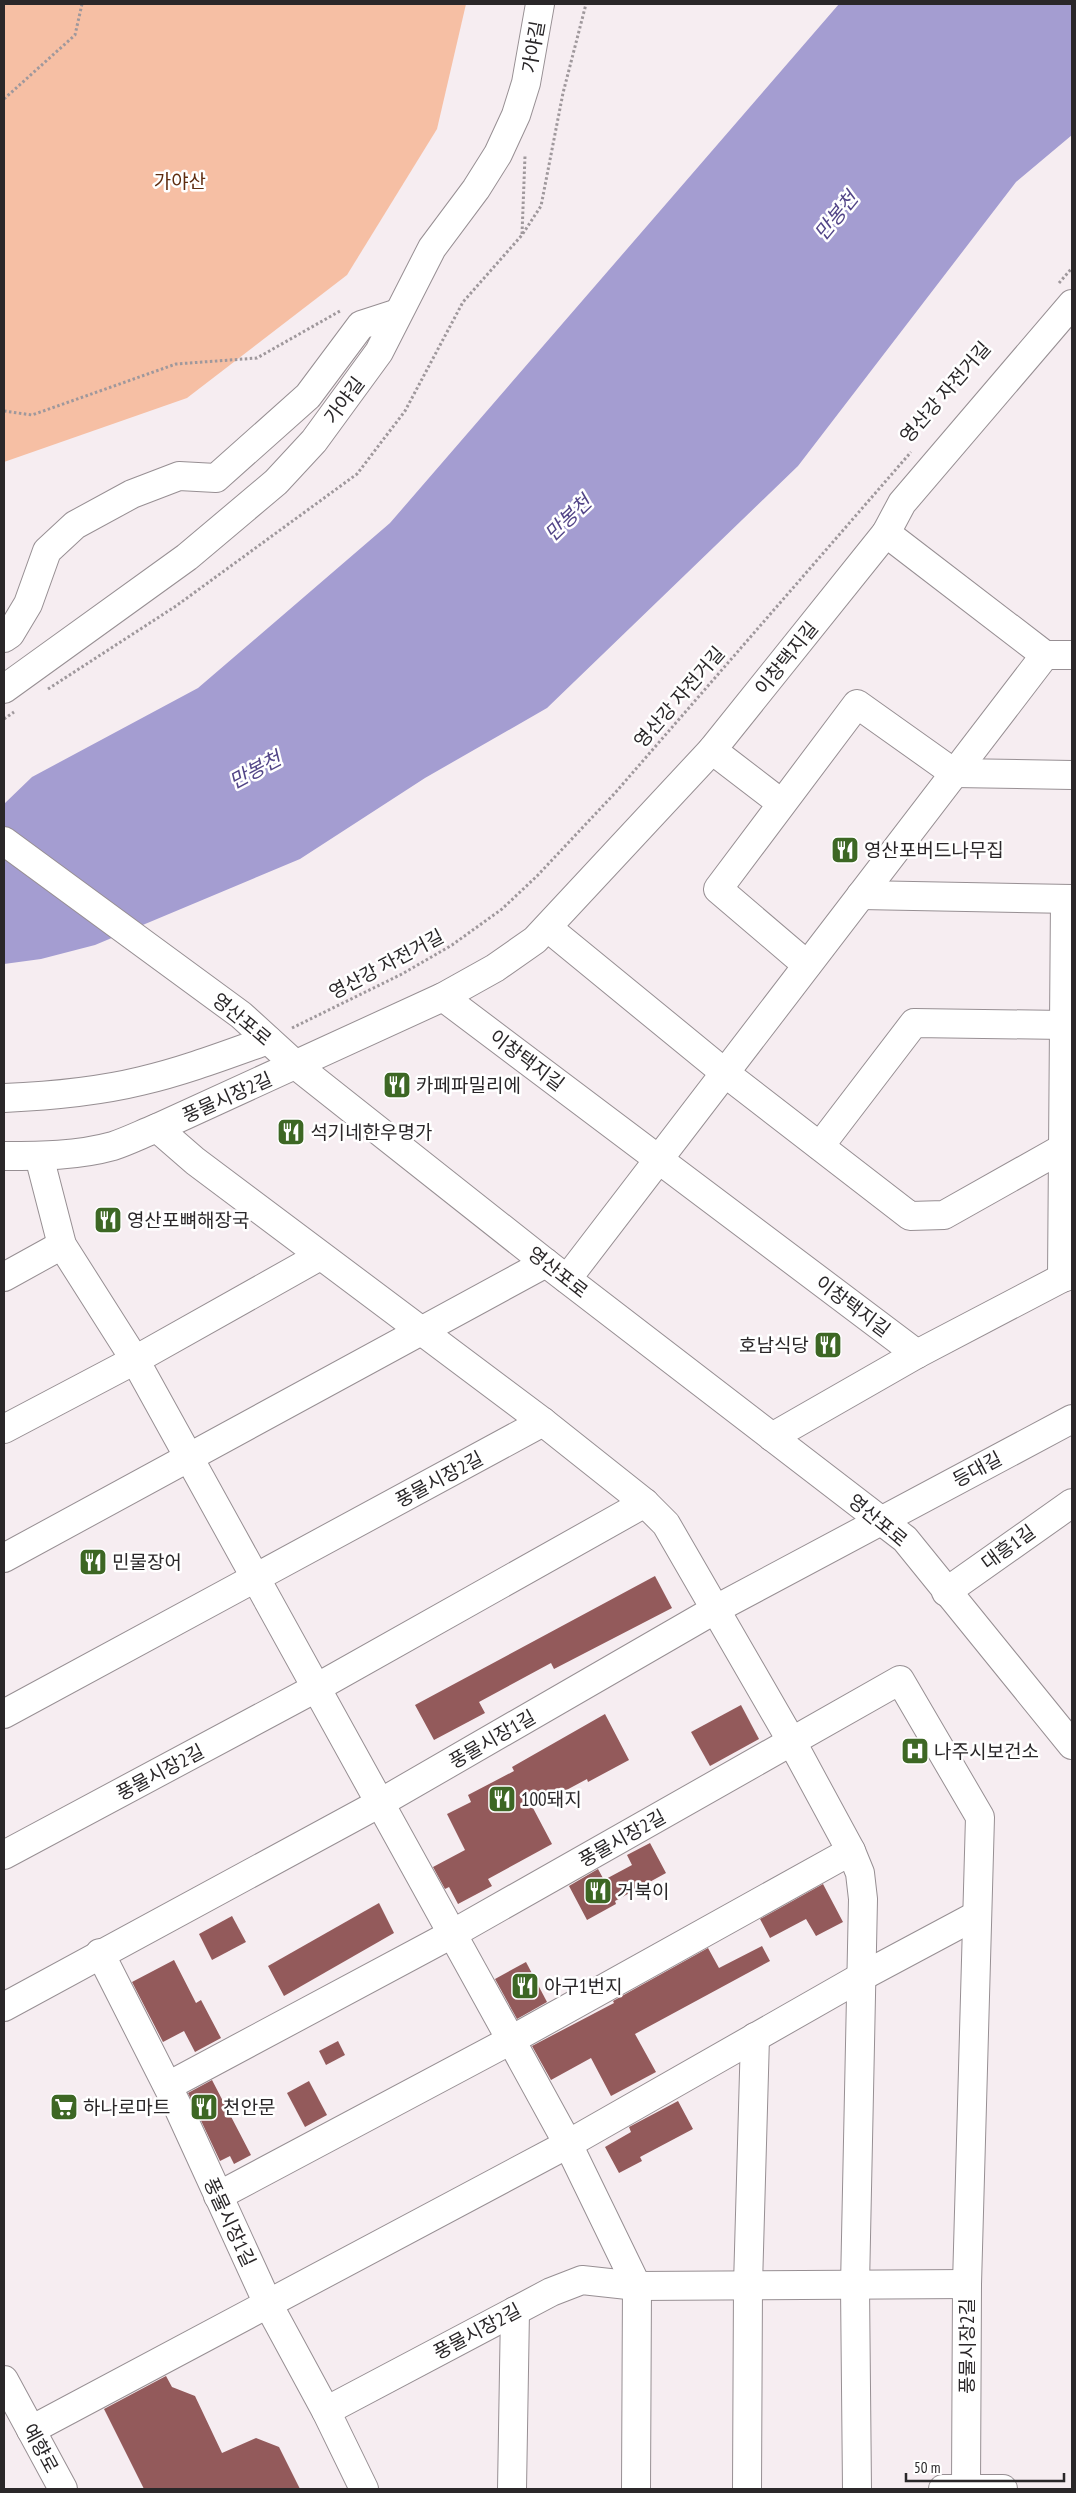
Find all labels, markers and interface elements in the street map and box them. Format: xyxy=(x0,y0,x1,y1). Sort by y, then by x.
street label: 가야길 xyxy=(517,19,549,75)
park label: 가야산 xyxy=(154,169,206,193)
water label: 만봉천 xyxy=(809,184,865,246)
street label: 영산강 자전거길 xyxy=(894,336,996,448)
street label: 가야길 xyxy=(319,372,369,428)
water label: 만봉천 xyxy=(539,488,599,547)
street label: 이창택지길 xyxy=(749,616,823,700)
street label: 영산강 자전거길 xyxy=(628,641,730,753)
water label: 만봉천 xyxy=(225,744,288,794)
restaurant icon: 영산포버드나무집 xyxy=(830,835,860,865)
place label: 영산포버드나무집 xyxy=(864,838,1004,862)
street label: 영산강 자전거길 xyxy=(325,924,447,1004)
street label: 영산포로 xyxy=(208,987,276,1051)
street label: 이창택지길 xyxy=(485,1024,569,1096)
street label: 풍물시장2길 xyxy=(178,1067,276,1127)
restaurant icon: 카페파밀리에 xyxy=(382,1070,412,1100)
place label: 카페파밀리에 xyxy=(416,1073,521,1097)
restaurant icon: 석기네한우명가 xyxy=(276,1117,306,1147)
place label: 석기네한우명가 xyxy=(310,1120,432,1144)
restaurant icon: 영산포뼈해장국 xyxy=(93,1205,123,1235)
place label: 영산포뼈해장국 xyxy=(127,1208,249,1232)
street label: 영산포로 xyxy=(523,1241,593,1303)
street label: 이창택지길 xyxy=(811,1270,895,1342)
restaurant icon: 호남식당 xyxy=(813,1330,843,1360)
place label: 호남식당 xyxy=(739,1333,809,1357)
street label: 풍물시장2길 xyxy=(391,1446,487,1512)
street label: 등대길 xyxy=(948,1446,1006,1492)
street label: 영산포로 xyxy=(844,1488,912,1552)
street label: 대흥1길 xyxy=(976,1519,1040,1575)
restaurant icon: 민물장어 xyxy=(78,1547,108,1577)
place label: 민물장어 xyxy=(112,1550,182,1574)
street label: 풍물시장1길 xyxy=(444,1705,540,1773)
hospital icon: 나주시보건소 xyxy=(900,1736,930,1766)
street label: 풍물시장2길 xyxy=(112,1739,208,1805)
place label: 나주시보건소 xyxy=(934,1739,1039,1763)
restaurant icon: 100돼지 xyxy=(487,1784,517,1814)
place label: 100돼지 xyxy=(521,1787,582,1811)
street label: 풍물시장2길 xyxy=(574,1804,670,1872)
restaurant icon: 거북이 xyxy=(583,1876,613,1906)
place label: 거북이 xyxy=(617,1879,669,1903)
restaurant icon: 아구1번지 xyxy=(510,1971,540,2001)
place label: 아구1번지 xyxy=(544,1974,622,1998)
supermarket icon: 하나로마트 xyxy=(49,2092,79,2122)
restaurant icon: 천안문 xyxy=(189,2092,219,2122)
place label: 하나로마트 xyxy=(83,2095,170,2119)
place label: 천안문 xyxy=(223,2095,275,2119)
street label: 풍물시장1길 xyxy=(199,2173,261,2271)
street label: 풍물시장2길 xyxy=(429,2298,525,2364)
street label: 풍물시장2길 xyxy=(955,2298,979,2394)
street label: 예향로 xyxy=(18,2419,64,2477)
scale bar xyxy=(906,2450,1064,2482)
text: 50 m xyxy=(914,2458,940,2477)

